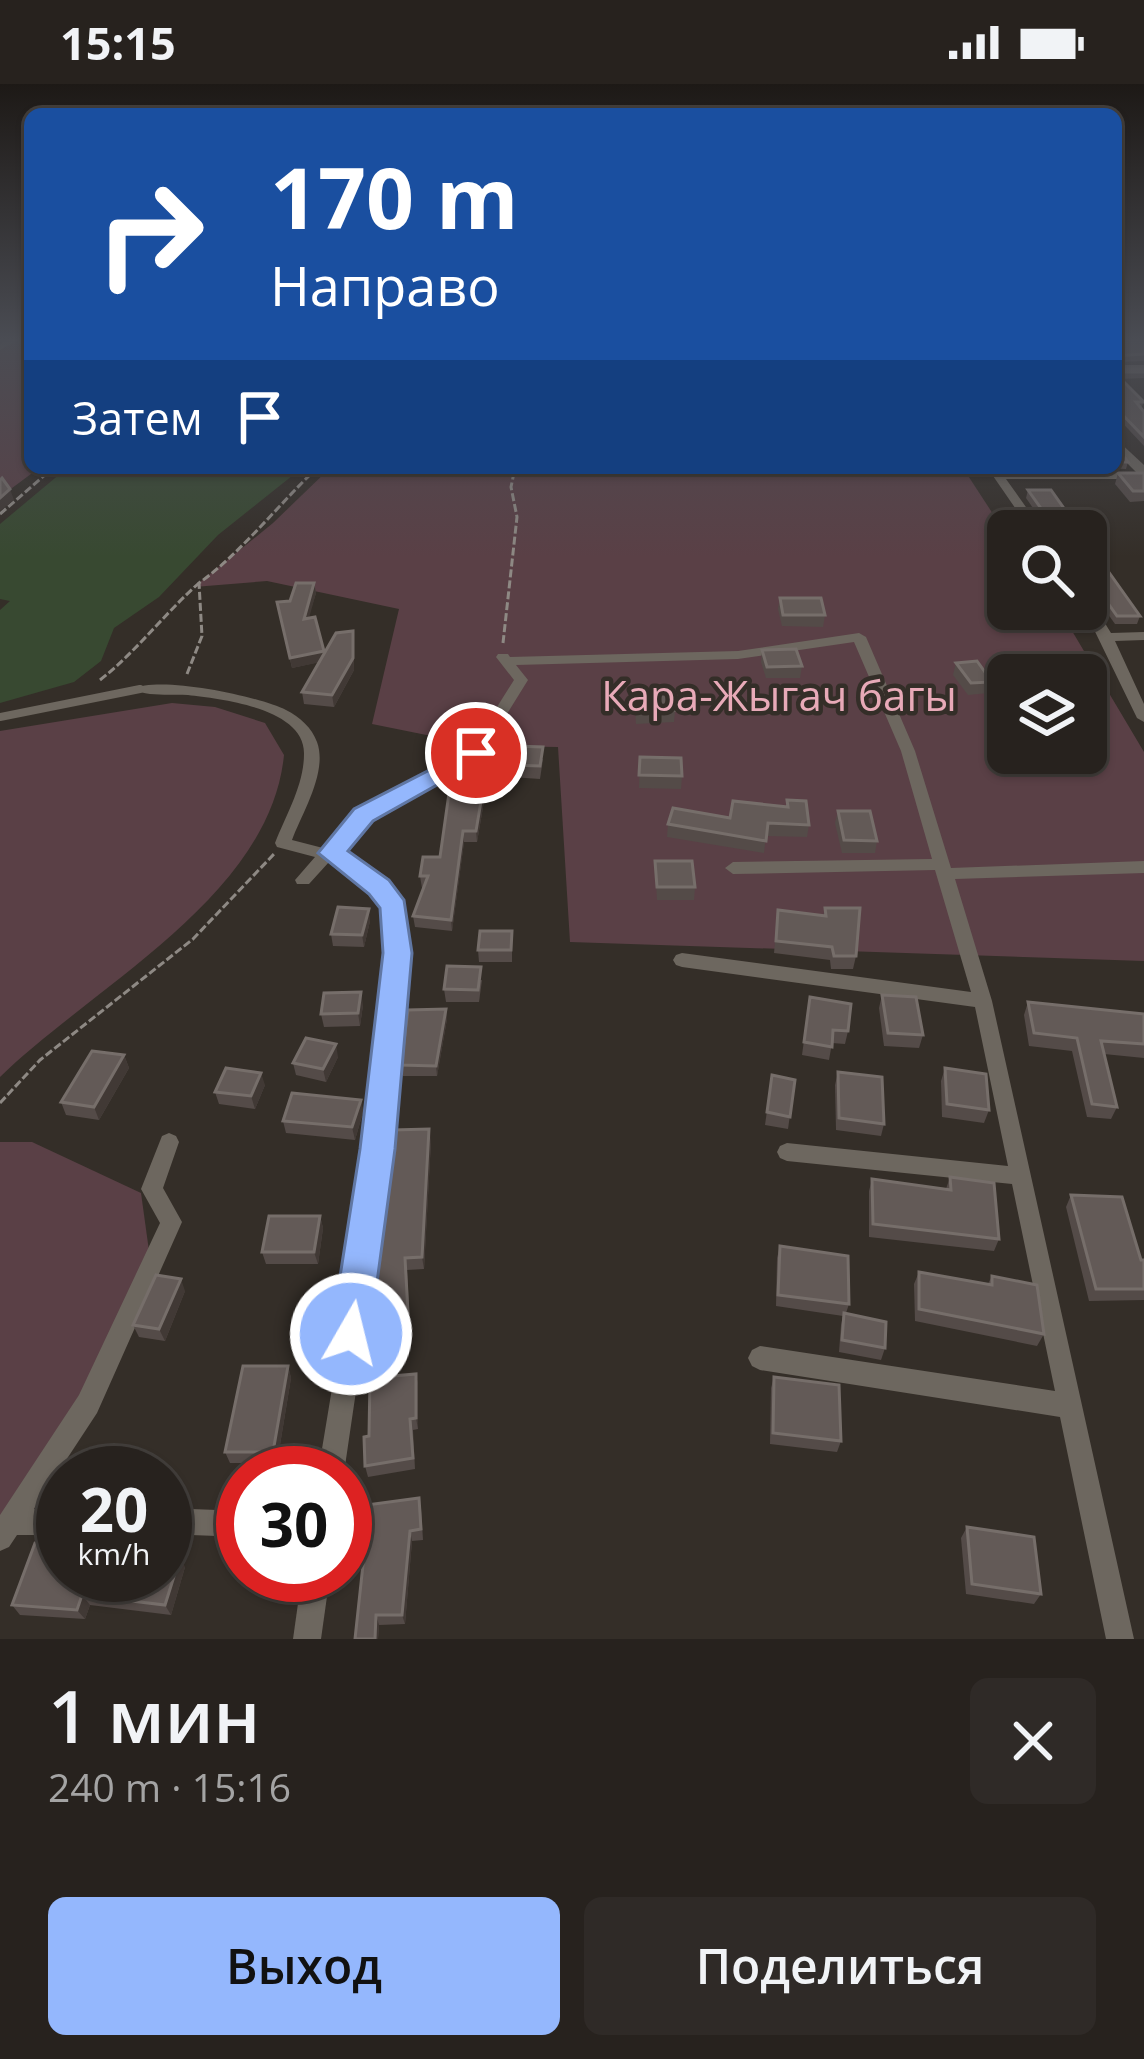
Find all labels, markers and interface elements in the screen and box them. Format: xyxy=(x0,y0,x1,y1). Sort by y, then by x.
text: 15:15 xyxy=(60,12,176,73)
text: 170 m xyxy=(270,139,518,254)
icon: right xyxy=(72,156,228,312)
text: Направо xyxy=(270,248,500,322)
icon: arrive xyxy=(227,384,293,450)
text: Затем xyxy=(72,387,203,448)
map controls xyxy=(987,510,1107,774)
button: search xyxy=(987,510,1107,630)
button: layers xyxy=(987,654,1107,774)
park label: Кара-Жыгач багы xyxy=(601,666,957,723)
pin xyxy=(425,702,527,804)
icon: arrive xyxy=(443,720,509,786)
position arrow xyxy=(288,1271,414,1397)
speed limit sign: 30 xyxy=(216,1446,372,1602)
text: 20 xyxy=(80,1468,148,1550)
text: km/h xyxy=(78,1533,150,1574)
text: 1 мин xyxy=(48,1666,260,1764)
button: close xyxy=(970,1678,1096,1804)
text: 240 m · 15:16 xyxy=(48,1760,291,1813)
button: Выход xyxy=(48,1897,560,2035)
button: Поделиться xyxy=(584,1897,1096,2035)

